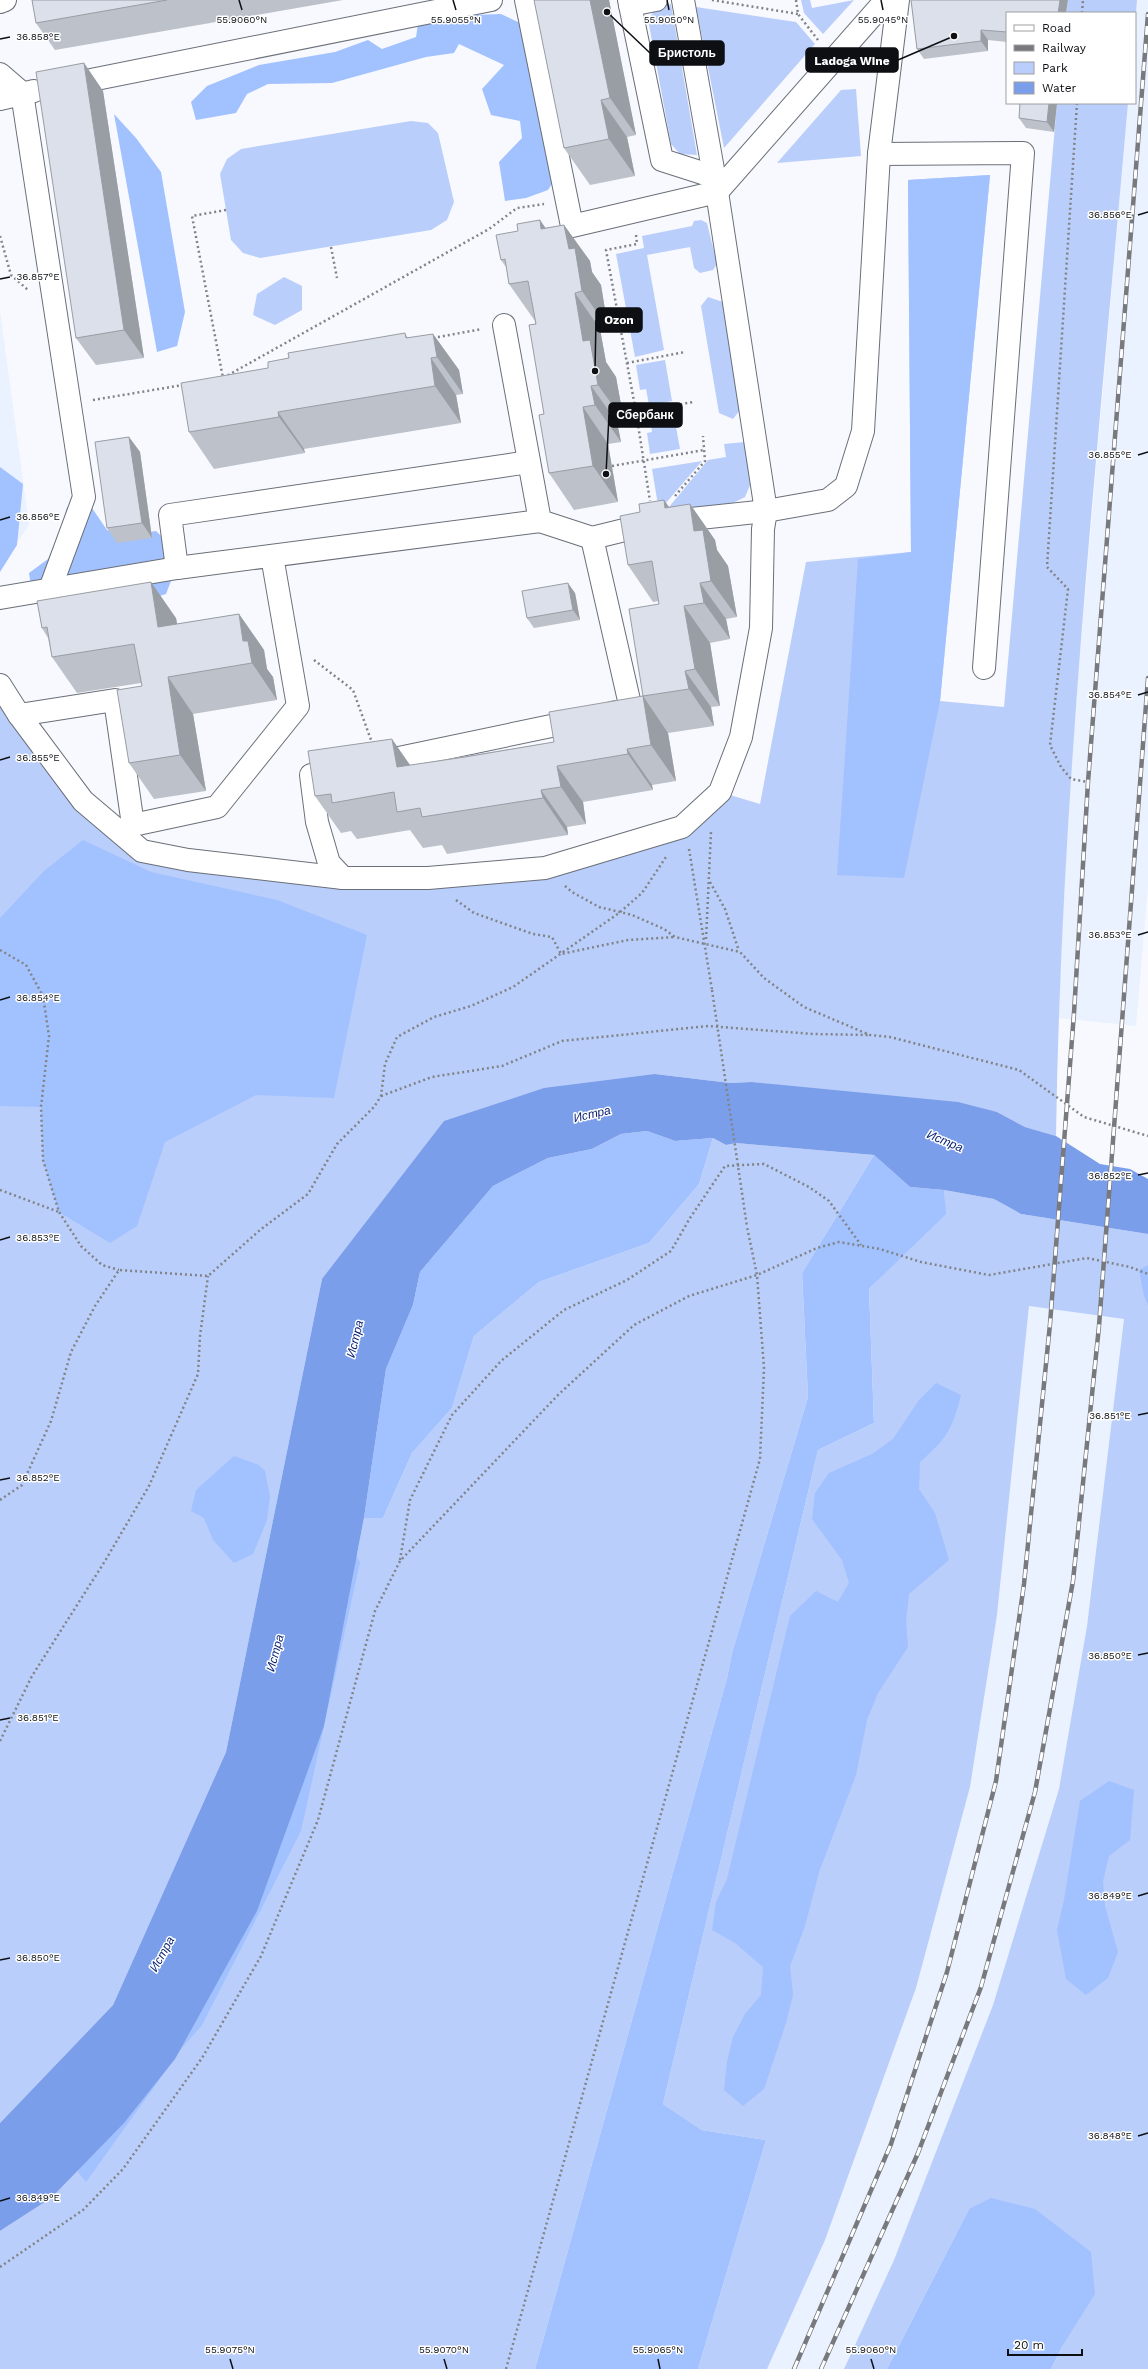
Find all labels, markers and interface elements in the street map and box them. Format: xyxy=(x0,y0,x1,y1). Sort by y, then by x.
legend xyxy=(1006,12,1136,104)
text: 55.9060°N xyxy=(217,14,267,25)
text: 55.9055°N xyxy=(431,14,481,25)
text: 55.9050°N xyxy=(644,14,694,25)
text: 55.9045°N xyxy=(858,14,908,25)
text: Road xyxy=(1042,21,1071,35)
text: 36.858°E xyxy=(16,31,60,42)
callout: Бристоль xyxy=(650,41,724,65)
text: Railway xyxy=(1042,41,1087,55)
text: Бристоль xyxy=(658,46,716,60)
callout: Ladoga Wine xyxy=(806,48,898,72)
text: Ladoga Wine xyxy=(814,54,890,68)
text: Park xyxy=(1042,61,1068,75)
text: Water xyxy=(1042,81,1077,95)
text: 36.856°E xyxy=(1088,209,1132,220)
text: 36.857°E xyxy=(16,271,60,282)
callout: Ozon xyxy=(596,308,642,332)
text: Ozon xyxy=(604,313,634,327)
callout: Сбербанк xyxy=(609,403,682,427)
text: Сбербанк xyxy=(616,408,675,422)
text: 36.855°E xyxy=(1088,449,1132,460)
text: 36.856°E xyxy=(16,511,60,522)
text: 36.854°E xyxy=(1088,689,1132,700)
text: 36.855°E xyxy=(16,752,60,763)
text: 36.853°E xyxy=(1088,929,1132,940)
text: 36.854°E xyxy=(16,992,60,1003)
water label: Истра xyxy=(572,1103,612,1125)
water label: Истра xyxy=(925,1127,965,1155)
text: 36.852°E xyxy=(1088,1170,1132,1181)
text: 36.853°E xyxy=(16,1232,60,1243)
water label: Истра xyxy=(344,1319,366,1359)
text: 36.851°E xyxy=(1089,1410,1131,1421)
text: 36.852°E xyxy=(16,1472,60,1483)
water label: Истра xyxy=(263,1633,287,1673)
text: 36.850°E xyxy=(1088,1650,1132,1661)
text: 36.851°E xyxy=(17,1712,59,1723)
text: 36.849°E xyxy=(1088,1890,1132,1901)
water label: Истра xyxy=(147,1934,177,1974)
text: 36.850°E xyxy=(16,1952,60,1963)
text: 36.848°E xyxy=(1088,2130,1132,2141)
text: 36.849°E xyxy=(16,2192,60,2203)
scale bar xyxy=(1008,2331,1082,2357)
text: 20 m xyxy=(1014,2338,1044,2352)
text: 55.9075°N xyxy=(205,2344,255,2355)
text: 55.9070°N xyxy=(419,2344,469,2355)
text: 55.9065°N xyxy=(633,2344,683,2355)
text: 55.9060°N xyxy=(846,2344,896,2355)

